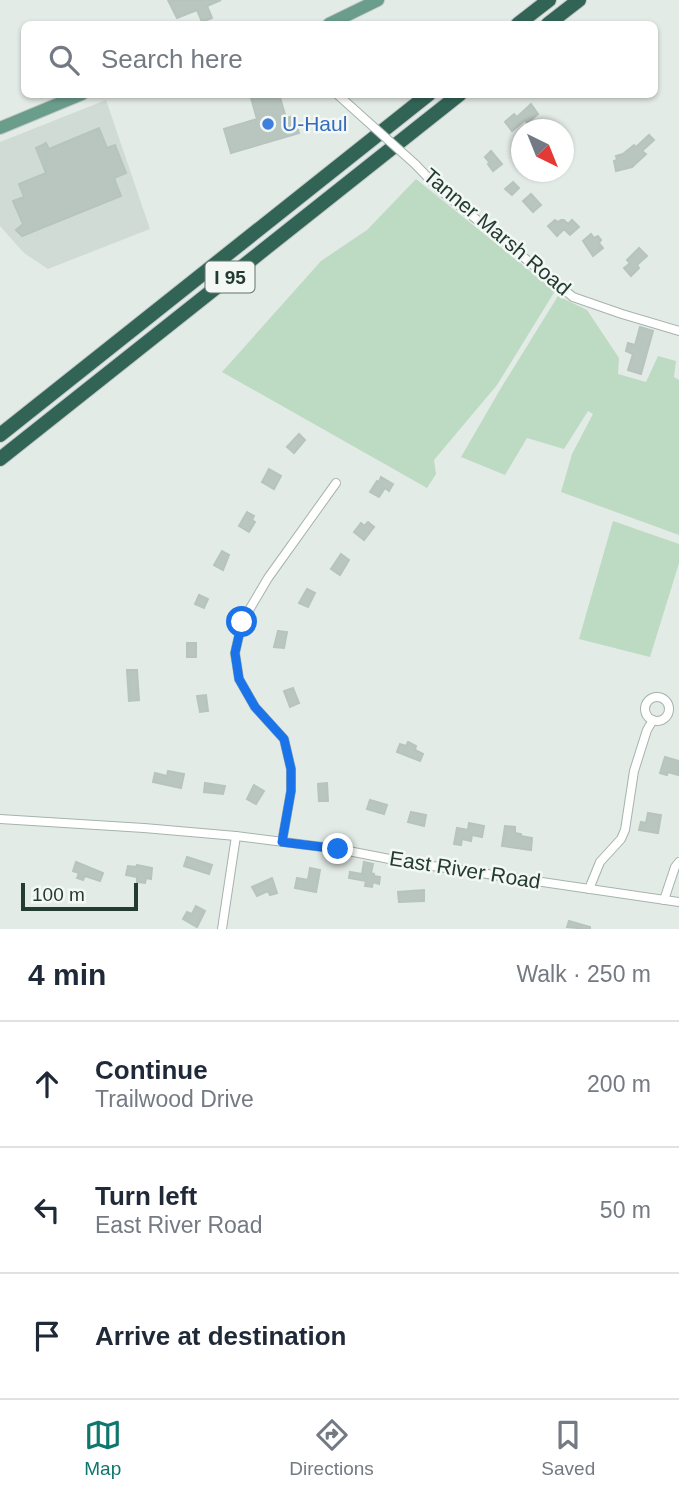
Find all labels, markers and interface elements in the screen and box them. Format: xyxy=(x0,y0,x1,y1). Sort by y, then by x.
search box xyxy=(21,21,658,98)
icon: search xyxy=(45,41,83,79)
text: Search here xyxy=(101,44,243,74)
place label: U-Haul xyxy=(282,112,347,135)
marker: U-Haul xyxy=(260,116,276,132)
north arrow xyxy=(511,119,574,182)
street label: Tanner Marsh Road xyxy=(419,164,575,300)
road number: I 95 xyxy=(205,262,254,292)
route start xyxy=(226,606,257,637)
route end xyxy=(322,833,353,864)
street label: East River Road xyxy=(388,846,542,893)
scale bar xyxy=(21,880,138,912)
text: 100 m xyxy=(32,884,85,905)
text: 4 min xyxy=(28,958,106,991)
text: Walk · 250 m xyxy=(516,961,651,987)
text: Continue xyxy=(95,1055,208,1085)
icon: ahead xyxy=(28,1065,66,1103)
text: 200 m xyxy=(587,1071,651,1097)
text: Trailwood Drive xyxy=(95,1086,254,1112)
text: Turn left xyxy=(95,1181,197,1211)
icon: left xyxy=(28,1191,66,1229)
text: 50 m xyxy=(600,1197,651,1223)
text: East River Road xyxy=(95,1212,262,1238)
icon: arrive xyxy=(28,1317,66,1355)
text: Arrive at destination xyxy=(95,1321,346,1351)
tab: Map xyxy=(84,1416,122,1480)
tab: Directions xyxy=(289,1416,374,1480)
tab: Saved xyxy=(541,1416,595,1480)

